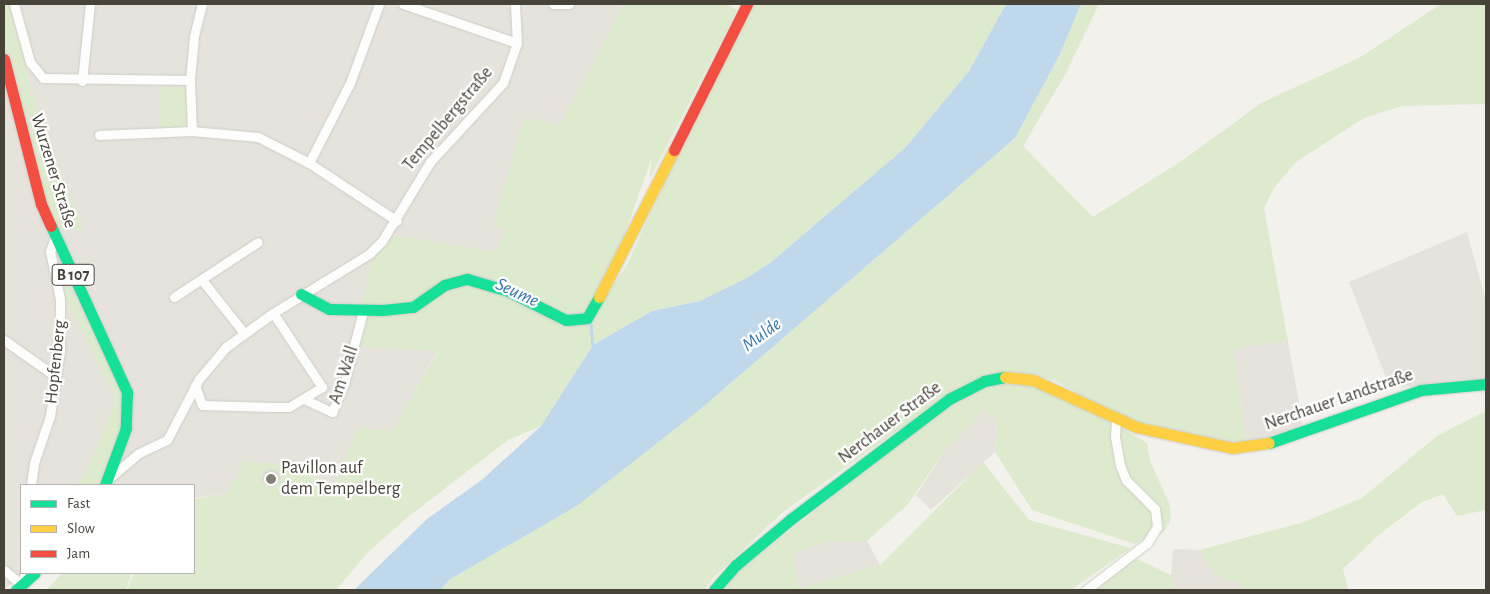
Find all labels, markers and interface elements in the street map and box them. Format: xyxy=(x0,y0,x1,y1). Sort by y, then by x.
street label: Tempelbergstraße xyxy=(398,63,498,175)
street label: Wurzener Straße xyxy=(25,111,81,231)
road number: B 107 xyxy=(50,262,96,288)
water label: Seume xyxy=(492,273,542,313)
water label: Mulde xyxy=(738,313,786,357)
street label: Hopfenberg xyxy=(41,319,71,405)
street label: Am Wall xyxy=(324,343,364,407)
street label: Nerchauer Landstraße xyxy=(1262,364,1416,436)
street label: Nerchauer Straße xyxy=(834,377,946,469)
place label: Pavillon auf dem Tempelberg xyxy=(281,458,400,500)
marker: Pavillon auf dem Tempelberg xyxy=(265,473,277,485)
legend xyxy=(20,484,195,574)
text: Fast xyxy=(67,496,90,511)
text: Slow xyxy=(67,521,95,536)
text: Jam xyxy=(67,546,90,561)

